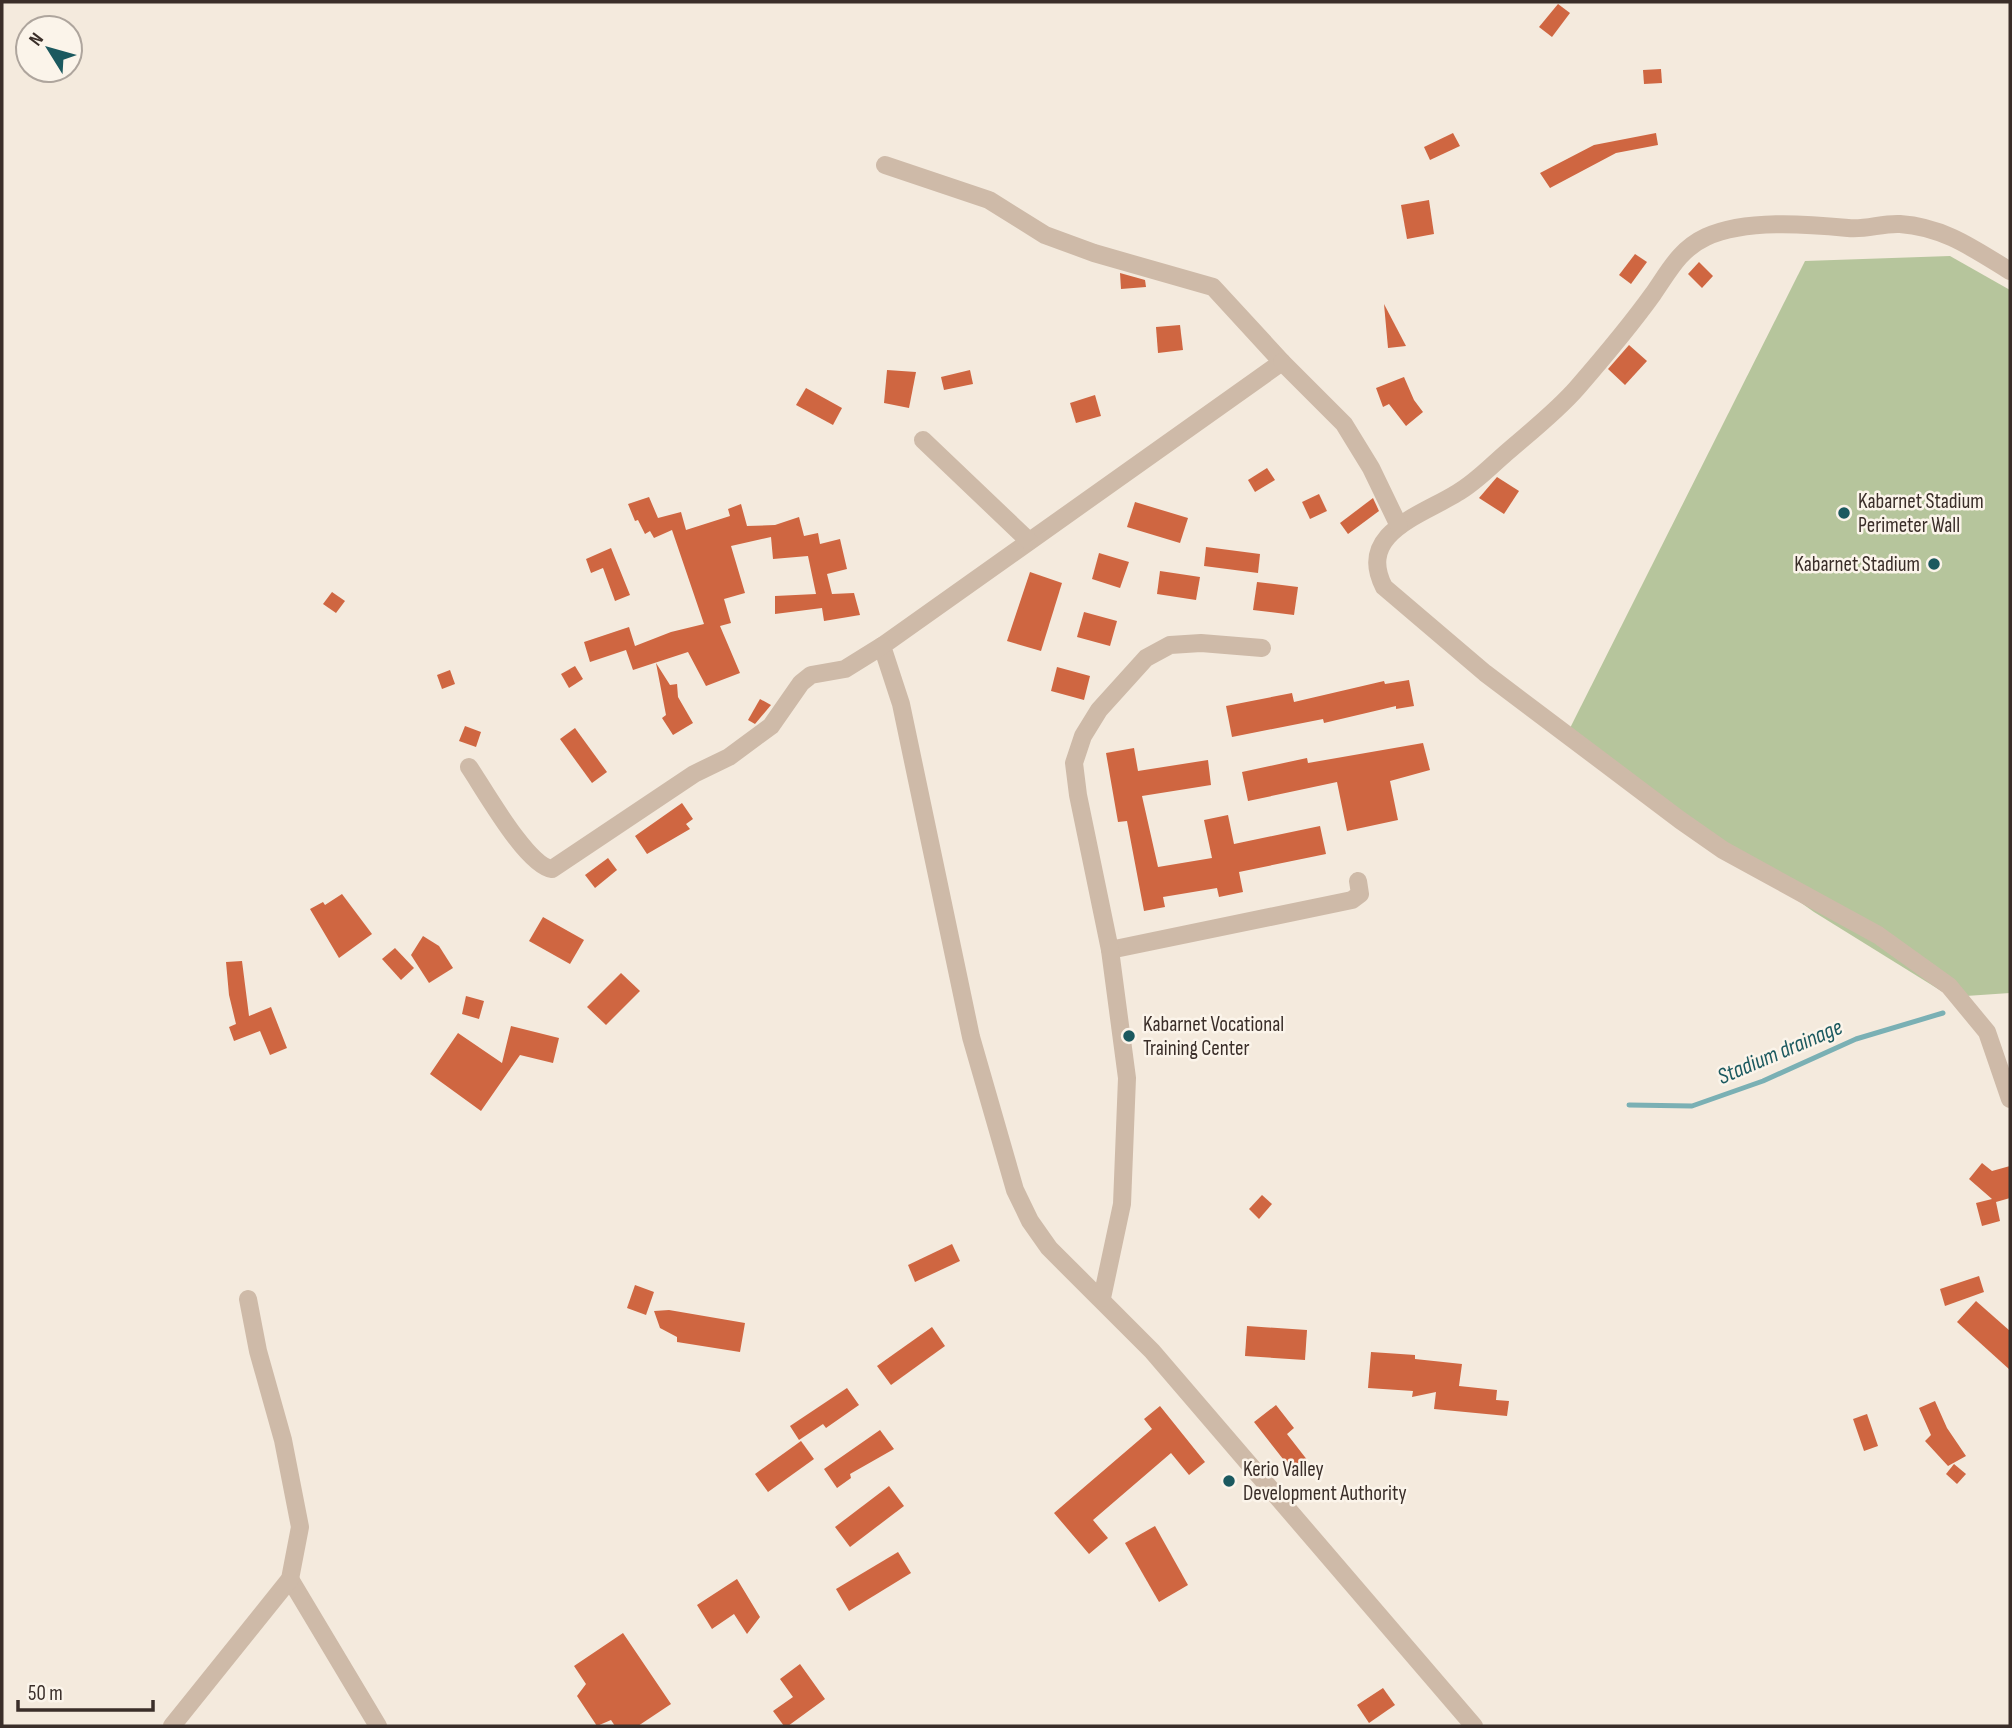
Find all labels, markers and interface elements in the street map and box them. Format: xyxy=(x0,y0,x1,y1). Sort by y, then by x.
north arrow xyxy=(14,14,84,84)
text: N xyxy=(24,29,49,51)
place label: Kabarnet Stadium Perimeter Wall xyxy=(1858,489,1984,538)
marker: Kabarnet Stadium Perimeter Wall xyxy=(1836,505,1852,521)
place label: Kabarnet Stadium xyxy=(1794,552,1920,577)
marker: Kabarnet Stadium xyxy=(1926,556,1942,572)
place label: Kabarnet Vocational Training Center xyxy=(1143,1012,1284,1061)
water label: Stadium drainage xyxy=(1713,1013,1847,1091)
marker: Kabarnet Vocational Training Center xyxy=(1121,1028,1137,1044)
place label: Kerio Valley Development Authority xyxy=(1243,1457,1407,1506)
marker: Kerio Valley Development Authority xyxy=(1221,1473,1237,1489)
scale bar xyxy=(18,1668,152,1712)
text: 50 m xyxy=(28,1681,63,1706)

